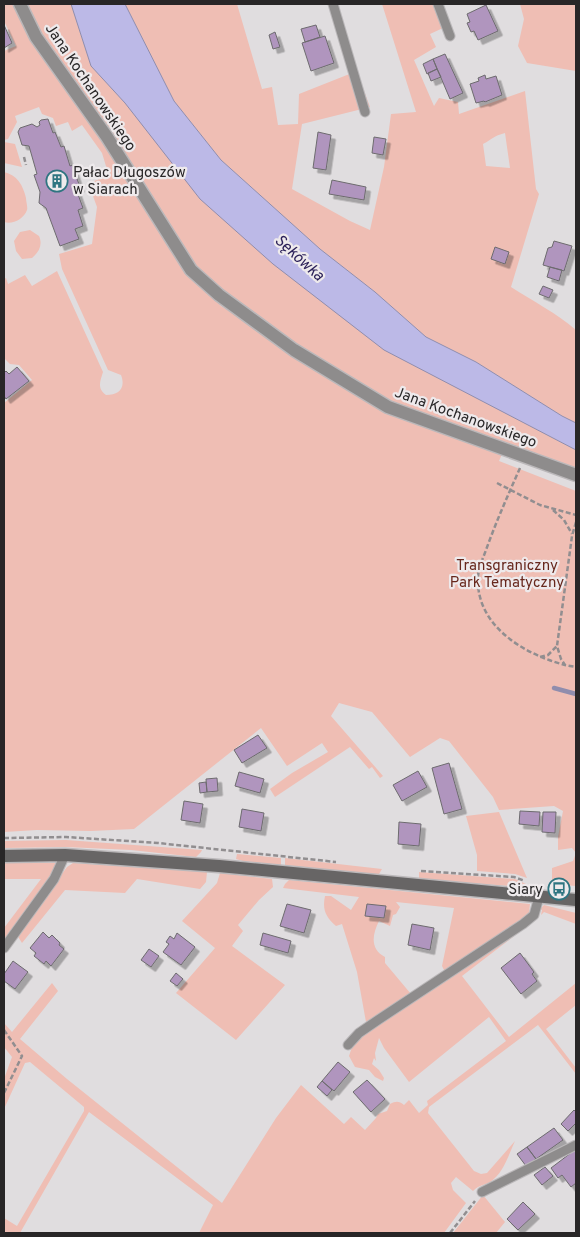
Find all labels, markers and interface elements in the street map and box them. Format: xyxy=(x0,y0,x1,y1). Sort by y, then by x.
street label: Jana Kochanowskiego xyxy=(40,20,140,155)
place label: Pałac Długoszów w Siarach xyxy=(73,164,186,200)
building icon: Pałac Długoszów w Siarach xyxy=(45,169,69,193)
water label: Sękówka xyxy=(270,231,328,287)
street label: Jana Kochanowskiego xyxy=(392,384,539,453)
park label: Transgraniczny Park Tematyczny xyxy=(450,557,564,593)
bus stop icon: Siary xyxy=(547,877,571,901)
place label: Siary xyxy=(508,881,543,900)

